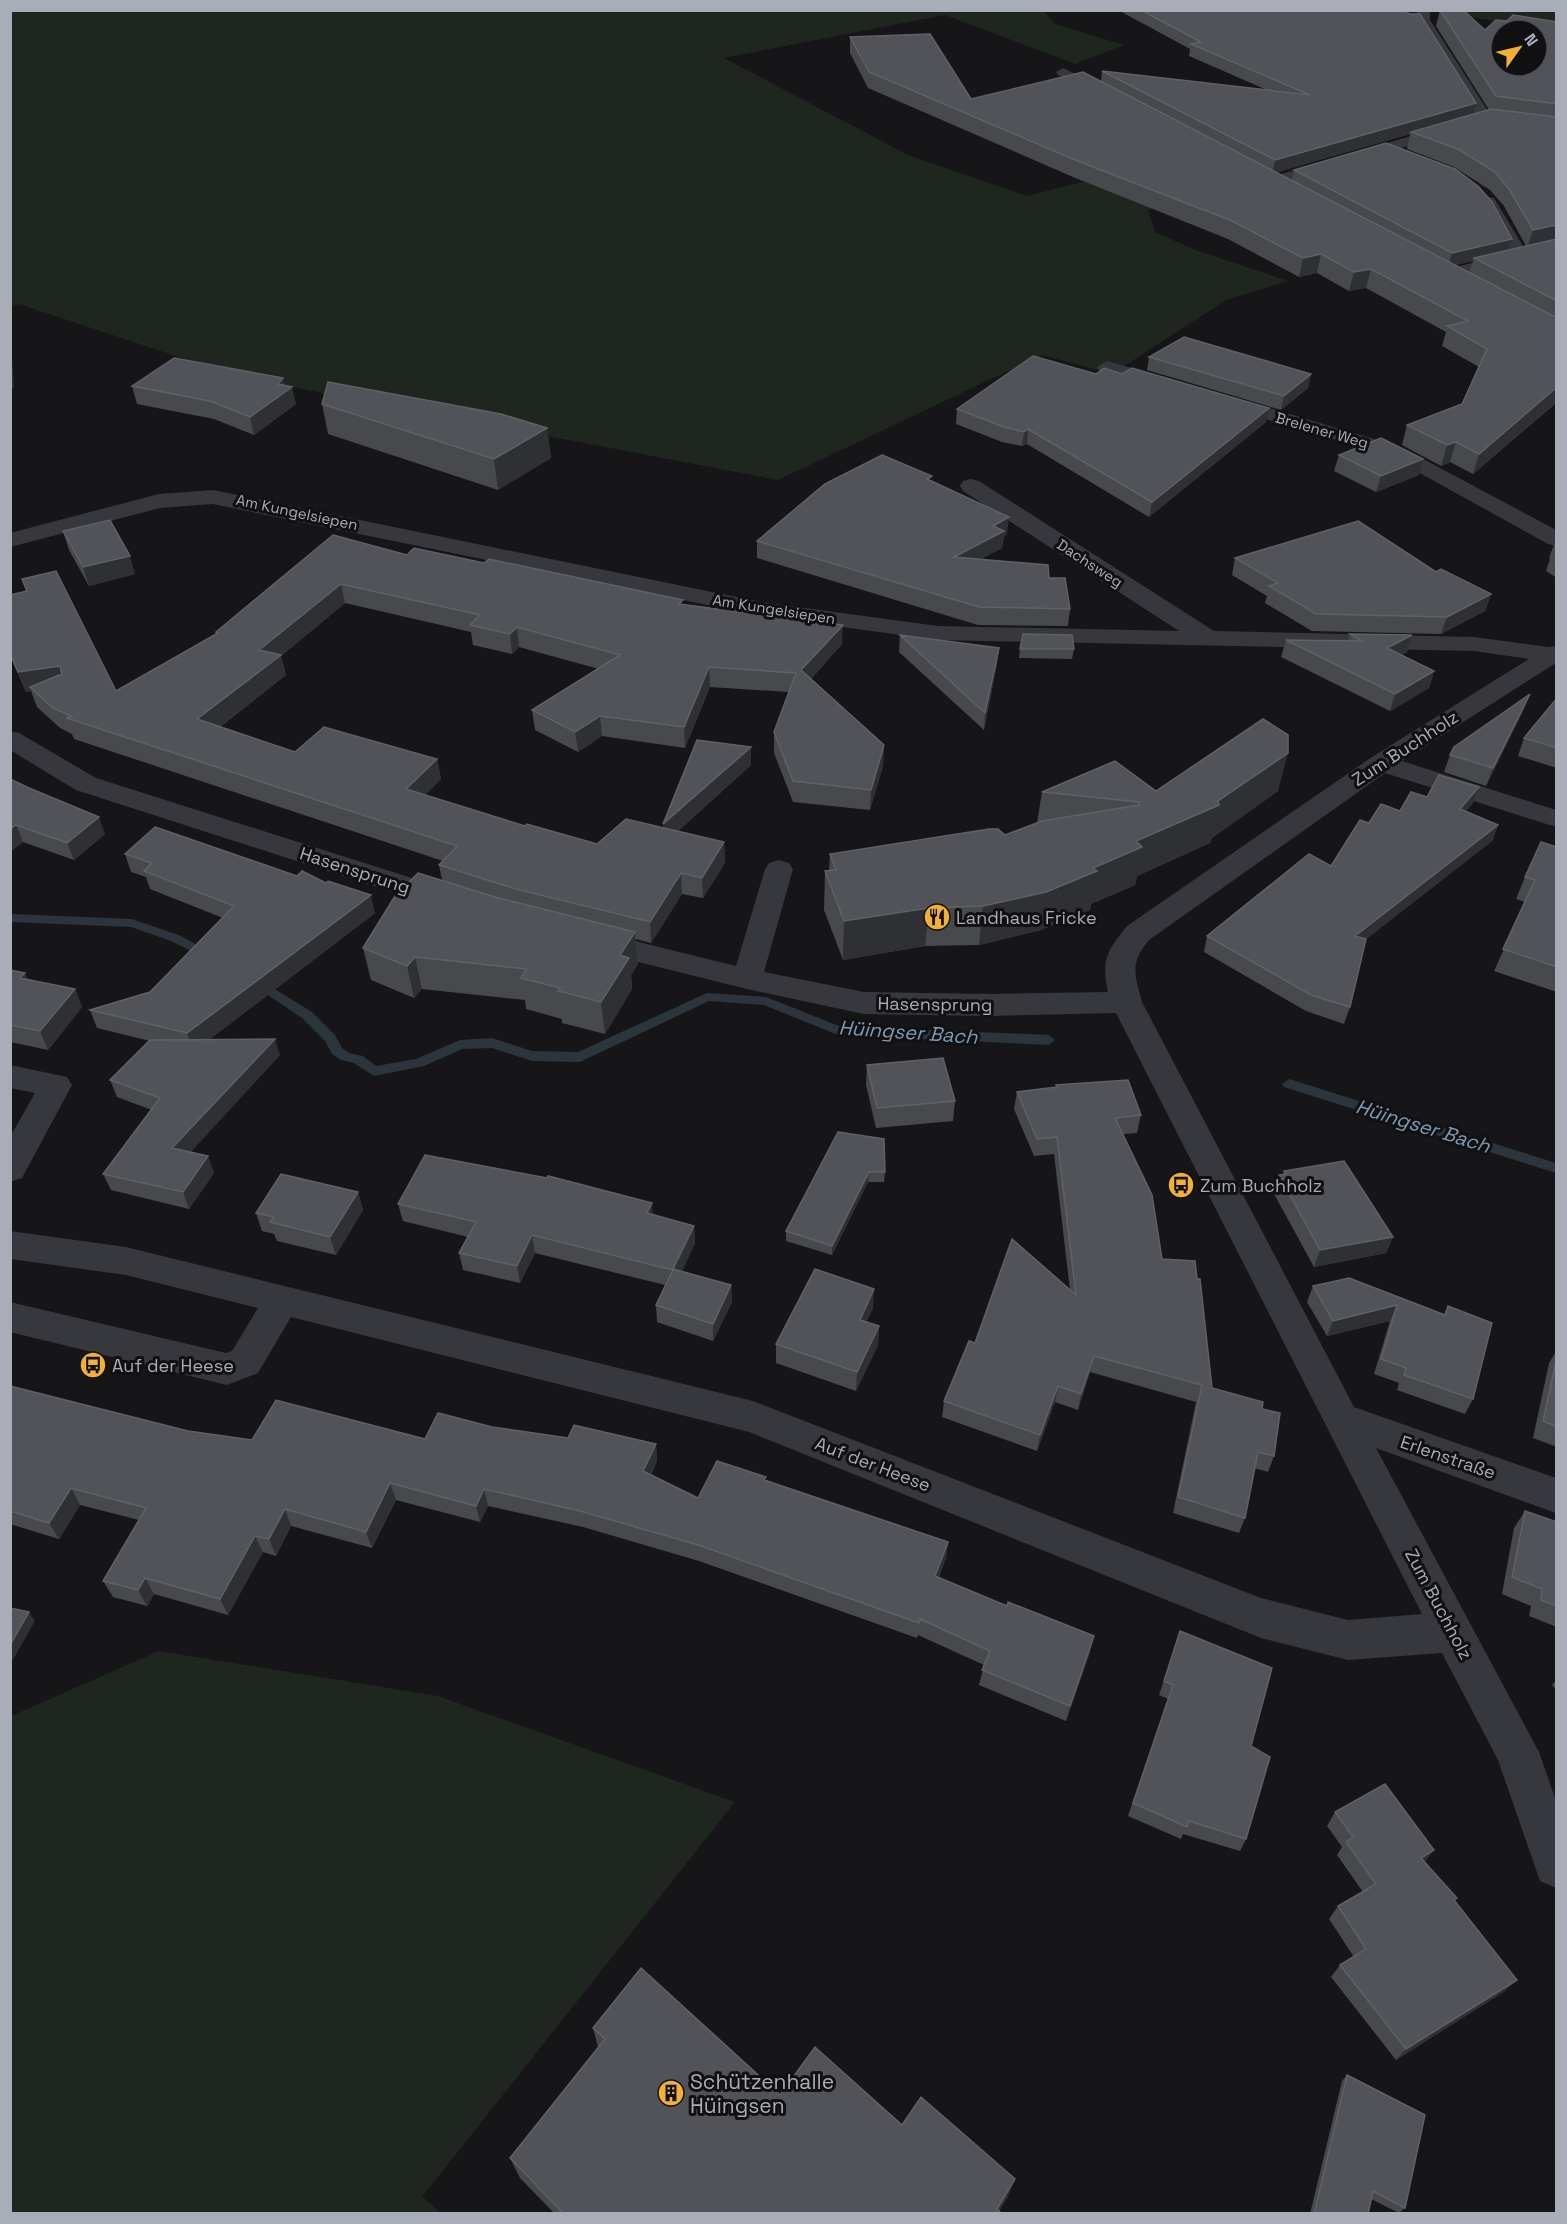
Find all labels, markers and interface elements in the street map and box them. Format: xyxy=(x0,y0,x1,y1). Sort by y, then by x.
north arrow xyxy=(1489,18,1549,78)
text: N xyxy=(1519,30,1543,50)
street label: Brelener Weg xyxy=(1273,408,1371,452)
street label: Am Kungelsiepen xyxy=(234,490,360,534)
street label: Dachsweg xyxy=(1054,535,1126,591)
street label: Am Kungelsiepen xyxy=(711,590,837,628)
street label: Zum Buchholz xyxy=(1348,705,1462,791)
street label: Hasensprung xyxy=(297,841,413,899)
restaurant icon: Landhaus Fricke xyxy=(922,902,952,932)
place label: Landhaus Fricke xyxy=(956,906,1097,929)
street label: Hasensprung xyxy=(877,992,993,1016)
water label: Hüingser Bach xyxy=(838,1014,979,1050)
water label: Hüingser Bach xyxy=(1353,1093,1494,1159)
bus stop icon: Zum Buchholz xyxy=(1166,1170,1196,1200)
place label: Zum Buchholz xyxy=(1200,1174,1322,1197)
bus stop icon: Auf der Heese xyxy=(78,1350,108,1380)
place label: Auf der Heese xyxy=(112,1354,234,1377)
street label: Erlenstraße xyxy=(1397,1430,1499,1484)
street label: Auf der Heese xyxy=(812,1431,934,1497)
street label: Zum Buchholz xyxy=(1400,1545,1478,1663)
place label: Schützenhalle Hüingsen xyxy=(690,2068,834,2119)
building icon: Schützenhalle Hüingsen xyxy=(656,2078,686,2108)

